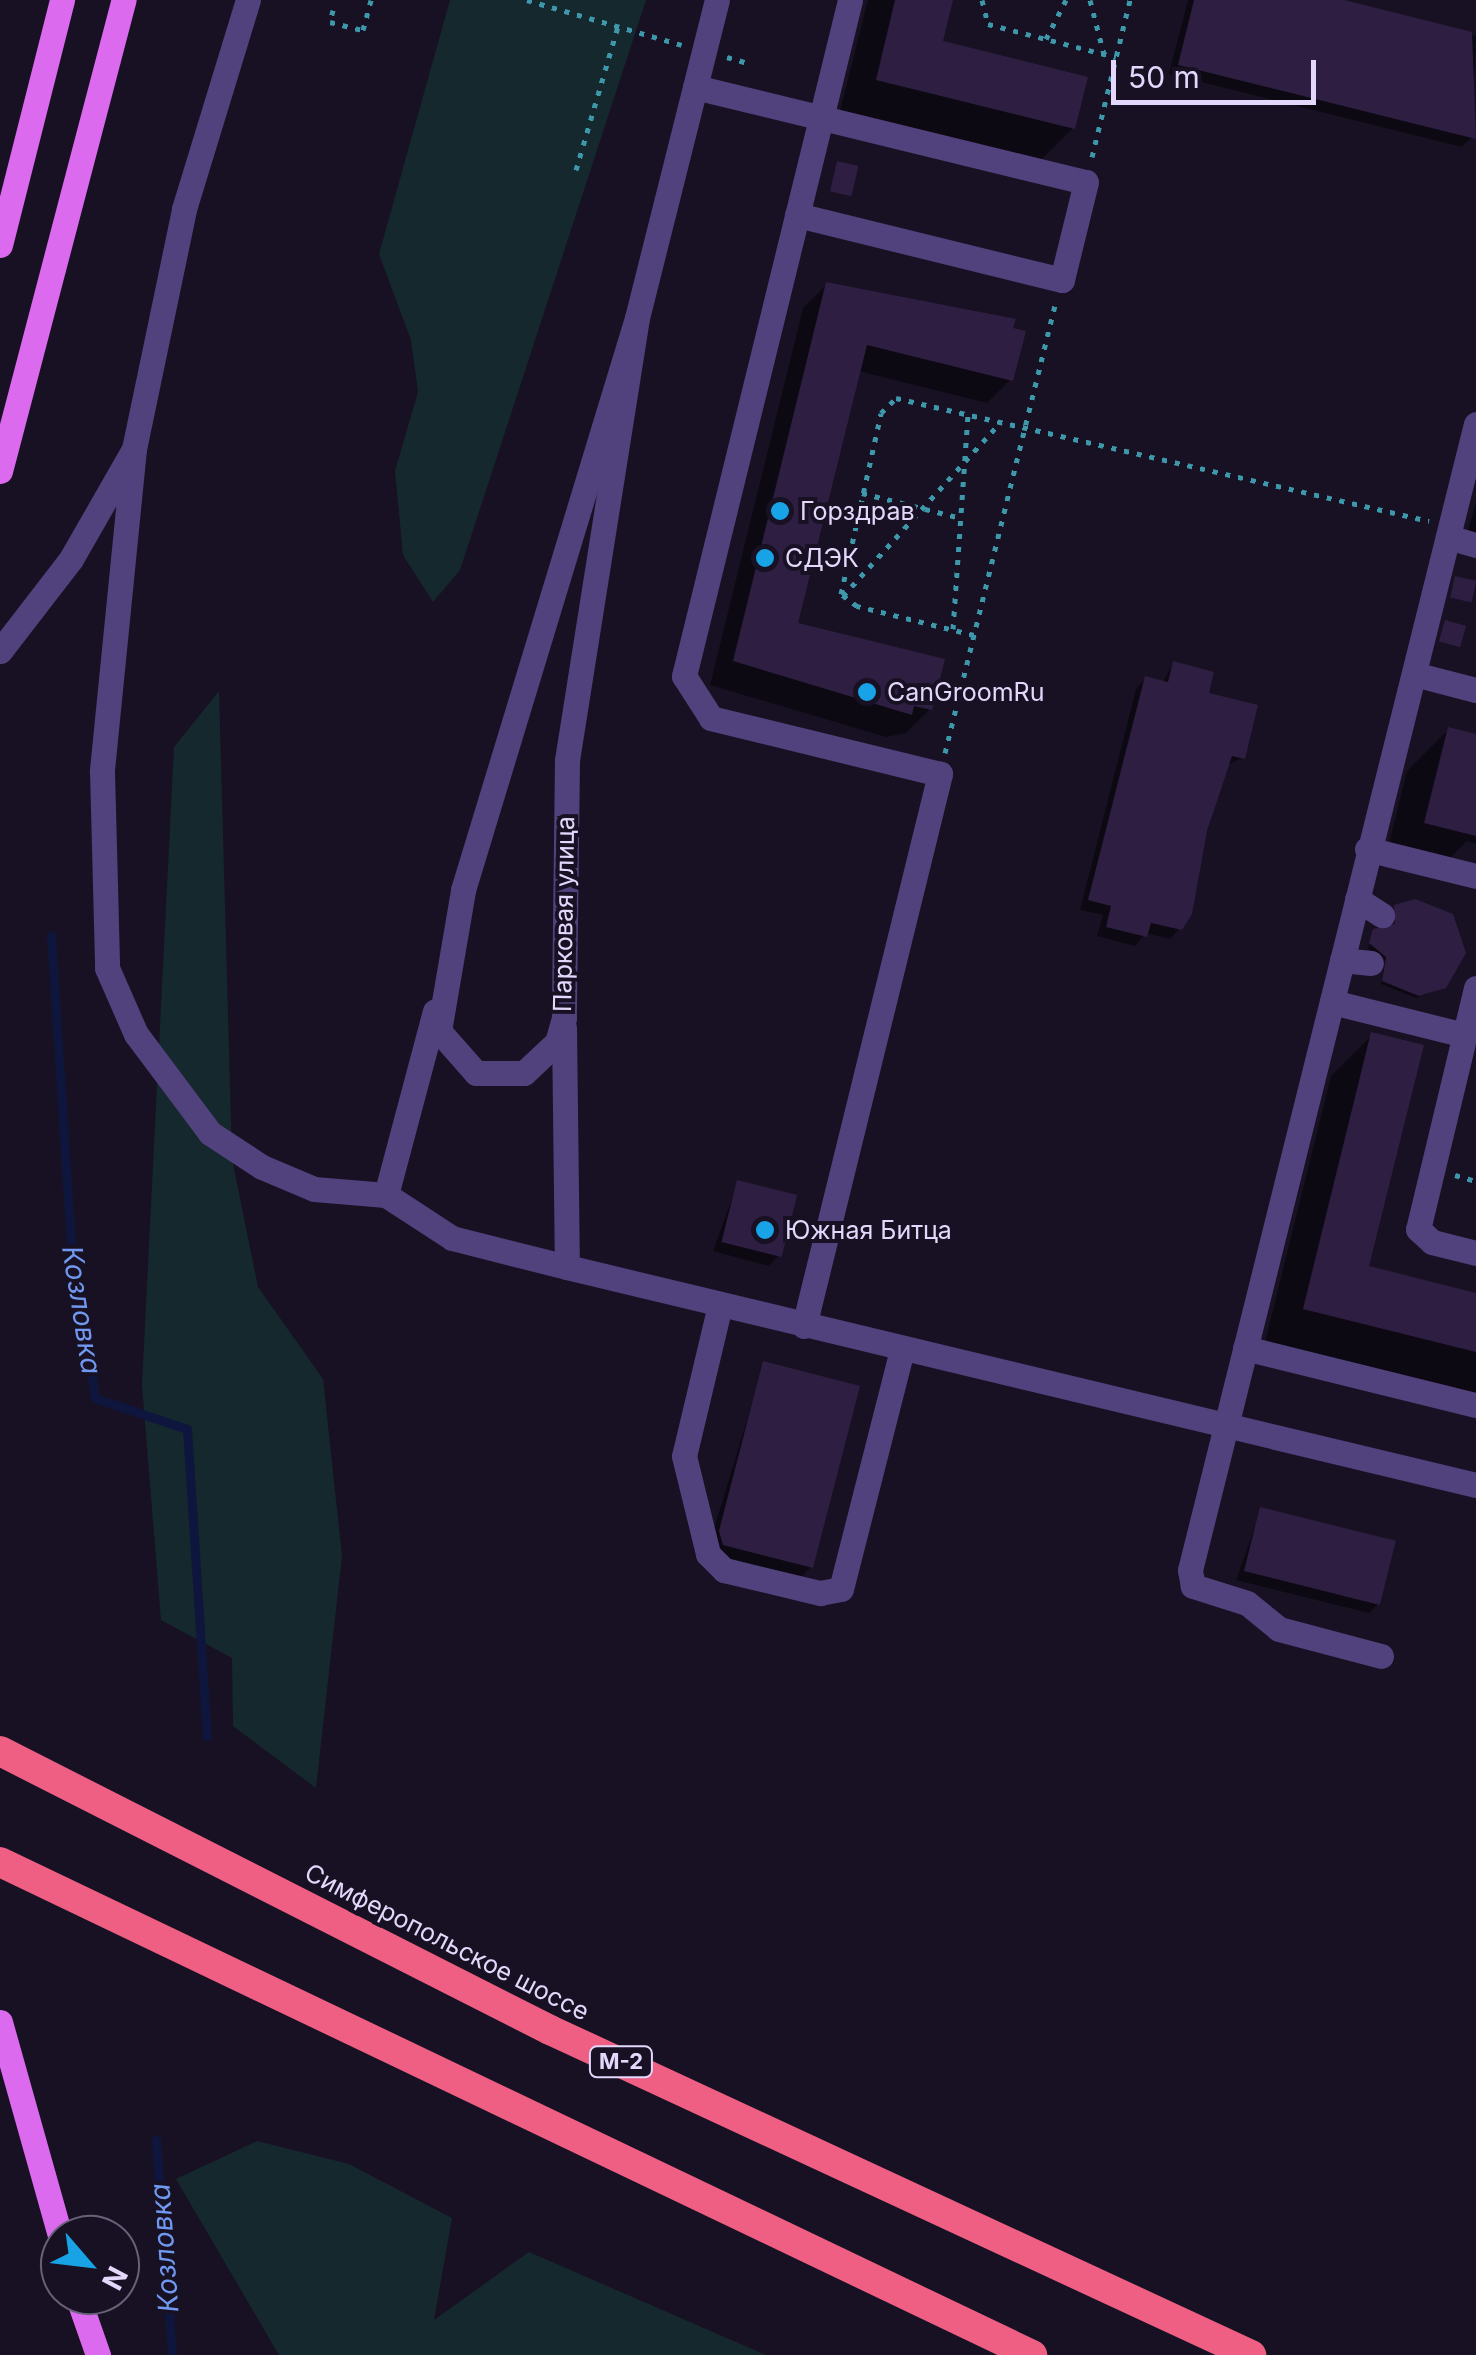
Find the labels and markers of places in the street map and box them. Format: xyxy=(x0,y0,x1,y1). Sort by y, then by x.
place label: Горздрав xyxy=(800,496,915,526)
marker: Горздрав xyxy=(769,500,791,522)
place label: СДЭК xyxy=(785,543,859,573)
marker: СДЭК xyxy=(754,547,776,569)
place label: CanGroomRu xyxy=(887,677,1044,707)
marker: CanGroomRu xyxy=(856,681,878,703)
place label: Южная Битца xyxy=(785,1215,952,1245)
marker: Южная Битца xyxy=(754,1219,776,1241)

